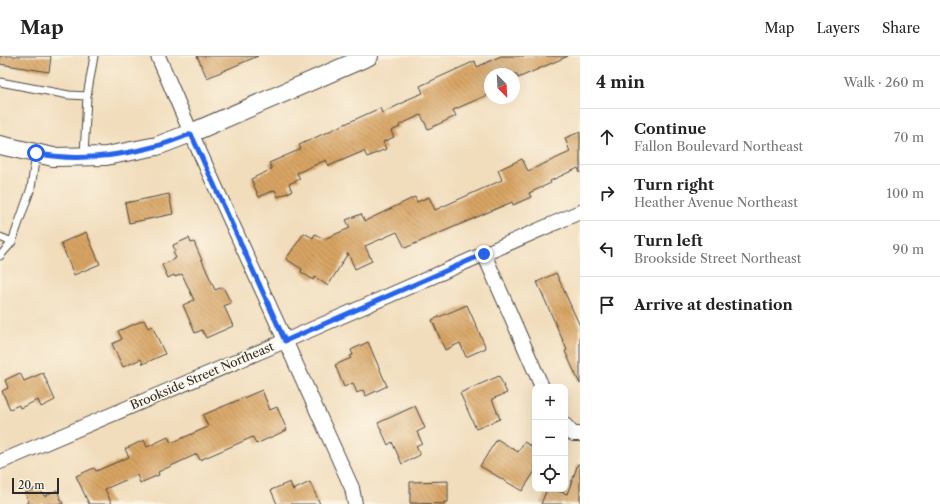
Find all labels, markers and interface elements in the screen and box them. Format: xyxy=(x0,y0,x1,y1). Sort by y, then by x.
text: Map xyxy=(20,16,64,39)
text: Map xyxy=(764,19,794,37)
text: Layers xyxy=(816,19,860,37)
text: Share xyxy=(882,19,920,37)
north arrow xyxy=(484,68,520,104)
text: 4 min xyxy=(596,72,645,92)
text: Walk · 260 m xyxy=(843,74,924,90)
text: Continue xyxy=(634,119,706,138)
icon: ahead xyxy=(596,126,618,148)
text: 70 m xyxy=(894,129,924,145)
text: Fallon Boulevard Northeast xyxy=(634,138,803,154)
route start xyxy=(27,144,45,162)
text: Turn right xyxy=(634,175,714,194)
icon: right xyxy=(596,182,618,204)
text: 100 m xyxy=(886,185,924,201)
text: Heather Avenue Northeast xyxy=(634,194,798,210)
text: Turn left xyxy=(634,231,703,250)
icon: left xyxy=(596,238,618,260)
text: 90 m xyxy=(893,241,924,257)
route end xyxy=(475,245,493,263)
text: Brookside Street Northeast xyxy=(634,250,801,266)
icon: arrive xyxy=(596,294,618,316)
text: Arrive at destination xyxy=(634,295,793,314)
street label: Brookside Street Northeast xyxy=(128,338,277,413)
map controls xyxy=(532,384,568,492)
button: + xyxy=(532,384,568,420)
button: − xyxy=(532,420,568,456)
button: locate xyxy=(532,456,568,492)
scale bar xyxy=(12,476,59,495)
text: 20 m xyxy=(18,478,44,492)

